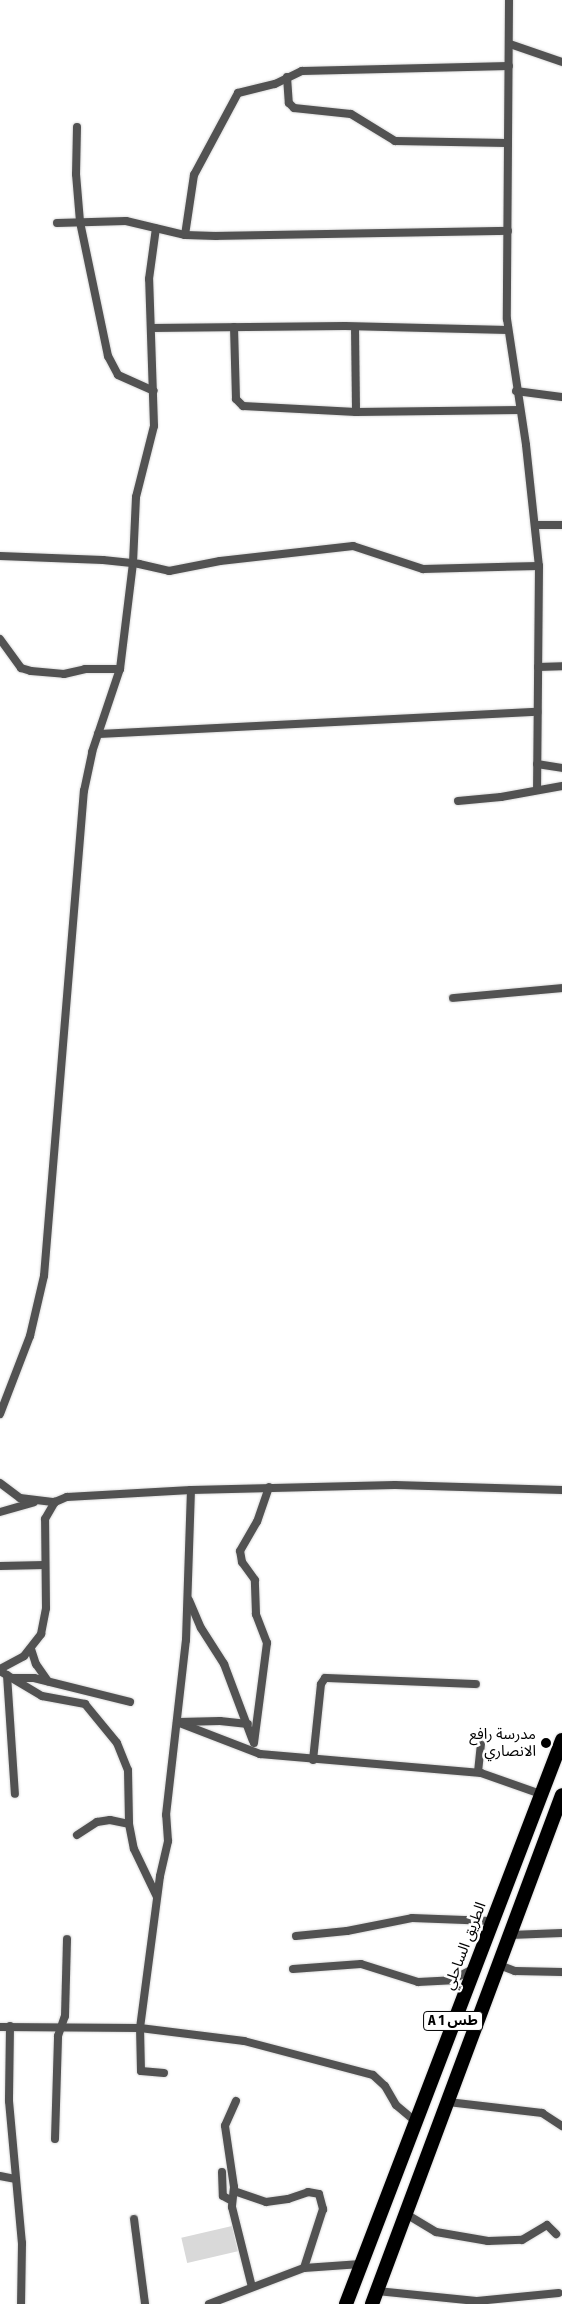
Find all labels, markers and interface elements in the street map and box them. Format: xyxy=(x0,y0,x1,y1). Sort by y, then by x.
place label: مدرسة رافع الانصاري xyxy=(469,1725,536,1760)
marker: مدرسة رافع الانصاري xyxy=(540,1737,552,1749)
street label: الطريق الساحلي xyxy=(440,1900,490,1992)
road number: A 1 طس xyxy=(423,2010,483,2032)

